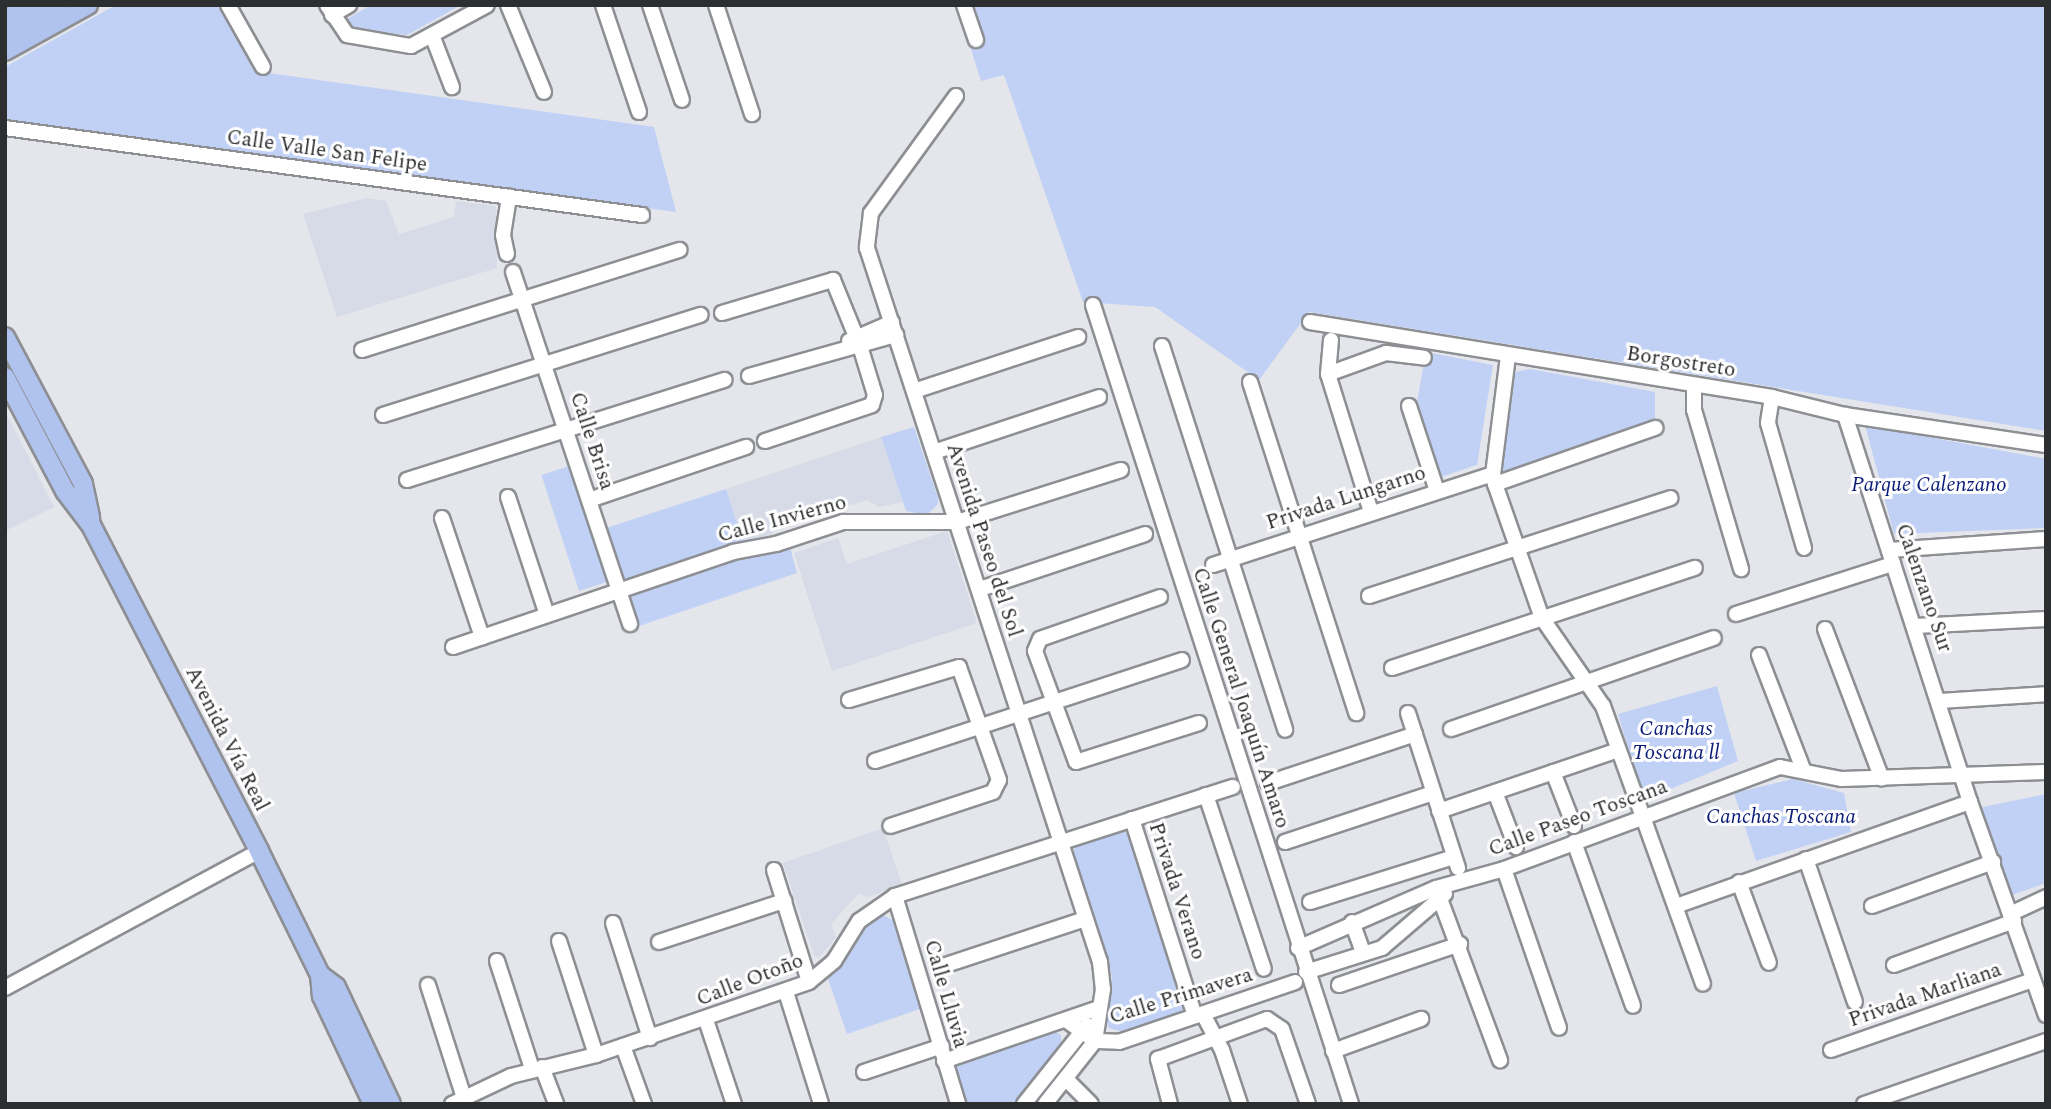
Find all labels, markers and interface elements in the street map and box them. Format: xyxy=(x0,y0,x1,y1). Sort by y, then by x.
street label: Calle Valle San Felipe xyxy=(225,124,429,178)
street label: Borgostreto xyxy=(1625,341,1737,383)
street label: Calle Brisa xyxy=(564,389,620,493)
street label: Avenida Paseo del Sol xyxy=(941,440,1027,640)
street label: Privada Lungarno xyxy=(1263,460,1429,536)
park label: Parque Calenzano xyxy=(1851,472,2007,498)
street label: Calle Invierno xyxy=(715,490,849,548)
street label: Calenzano Sur xyxy=(1890,520,1958,656)
street label: Calle General Joaquín Amaro xyxy=(1187,564,1295,832)
street label: Avenida Vía Real xyxy=(180,662,274,816)
park label: Canchas Toscana ll xyxy=(1632,716,1720,766)
street label: Calle Paseo Toscana xyxy=(1485,774,1671,862)
park label: Canchas Toscana xyxy=(1706,804,1856,830)
street label: Privada Verano xyxy=(1143,819,1211,963)
street label: Calle Lluvia xyxy=(919,937,973,1051)
street label: Calle Otoño xyxy=(693,948,807,1012)
street label: Privada Marliana xyxy=(1845,957,2005,1033)
street label: Calle Primavera xyxy=(1106,962,1256,1030)

